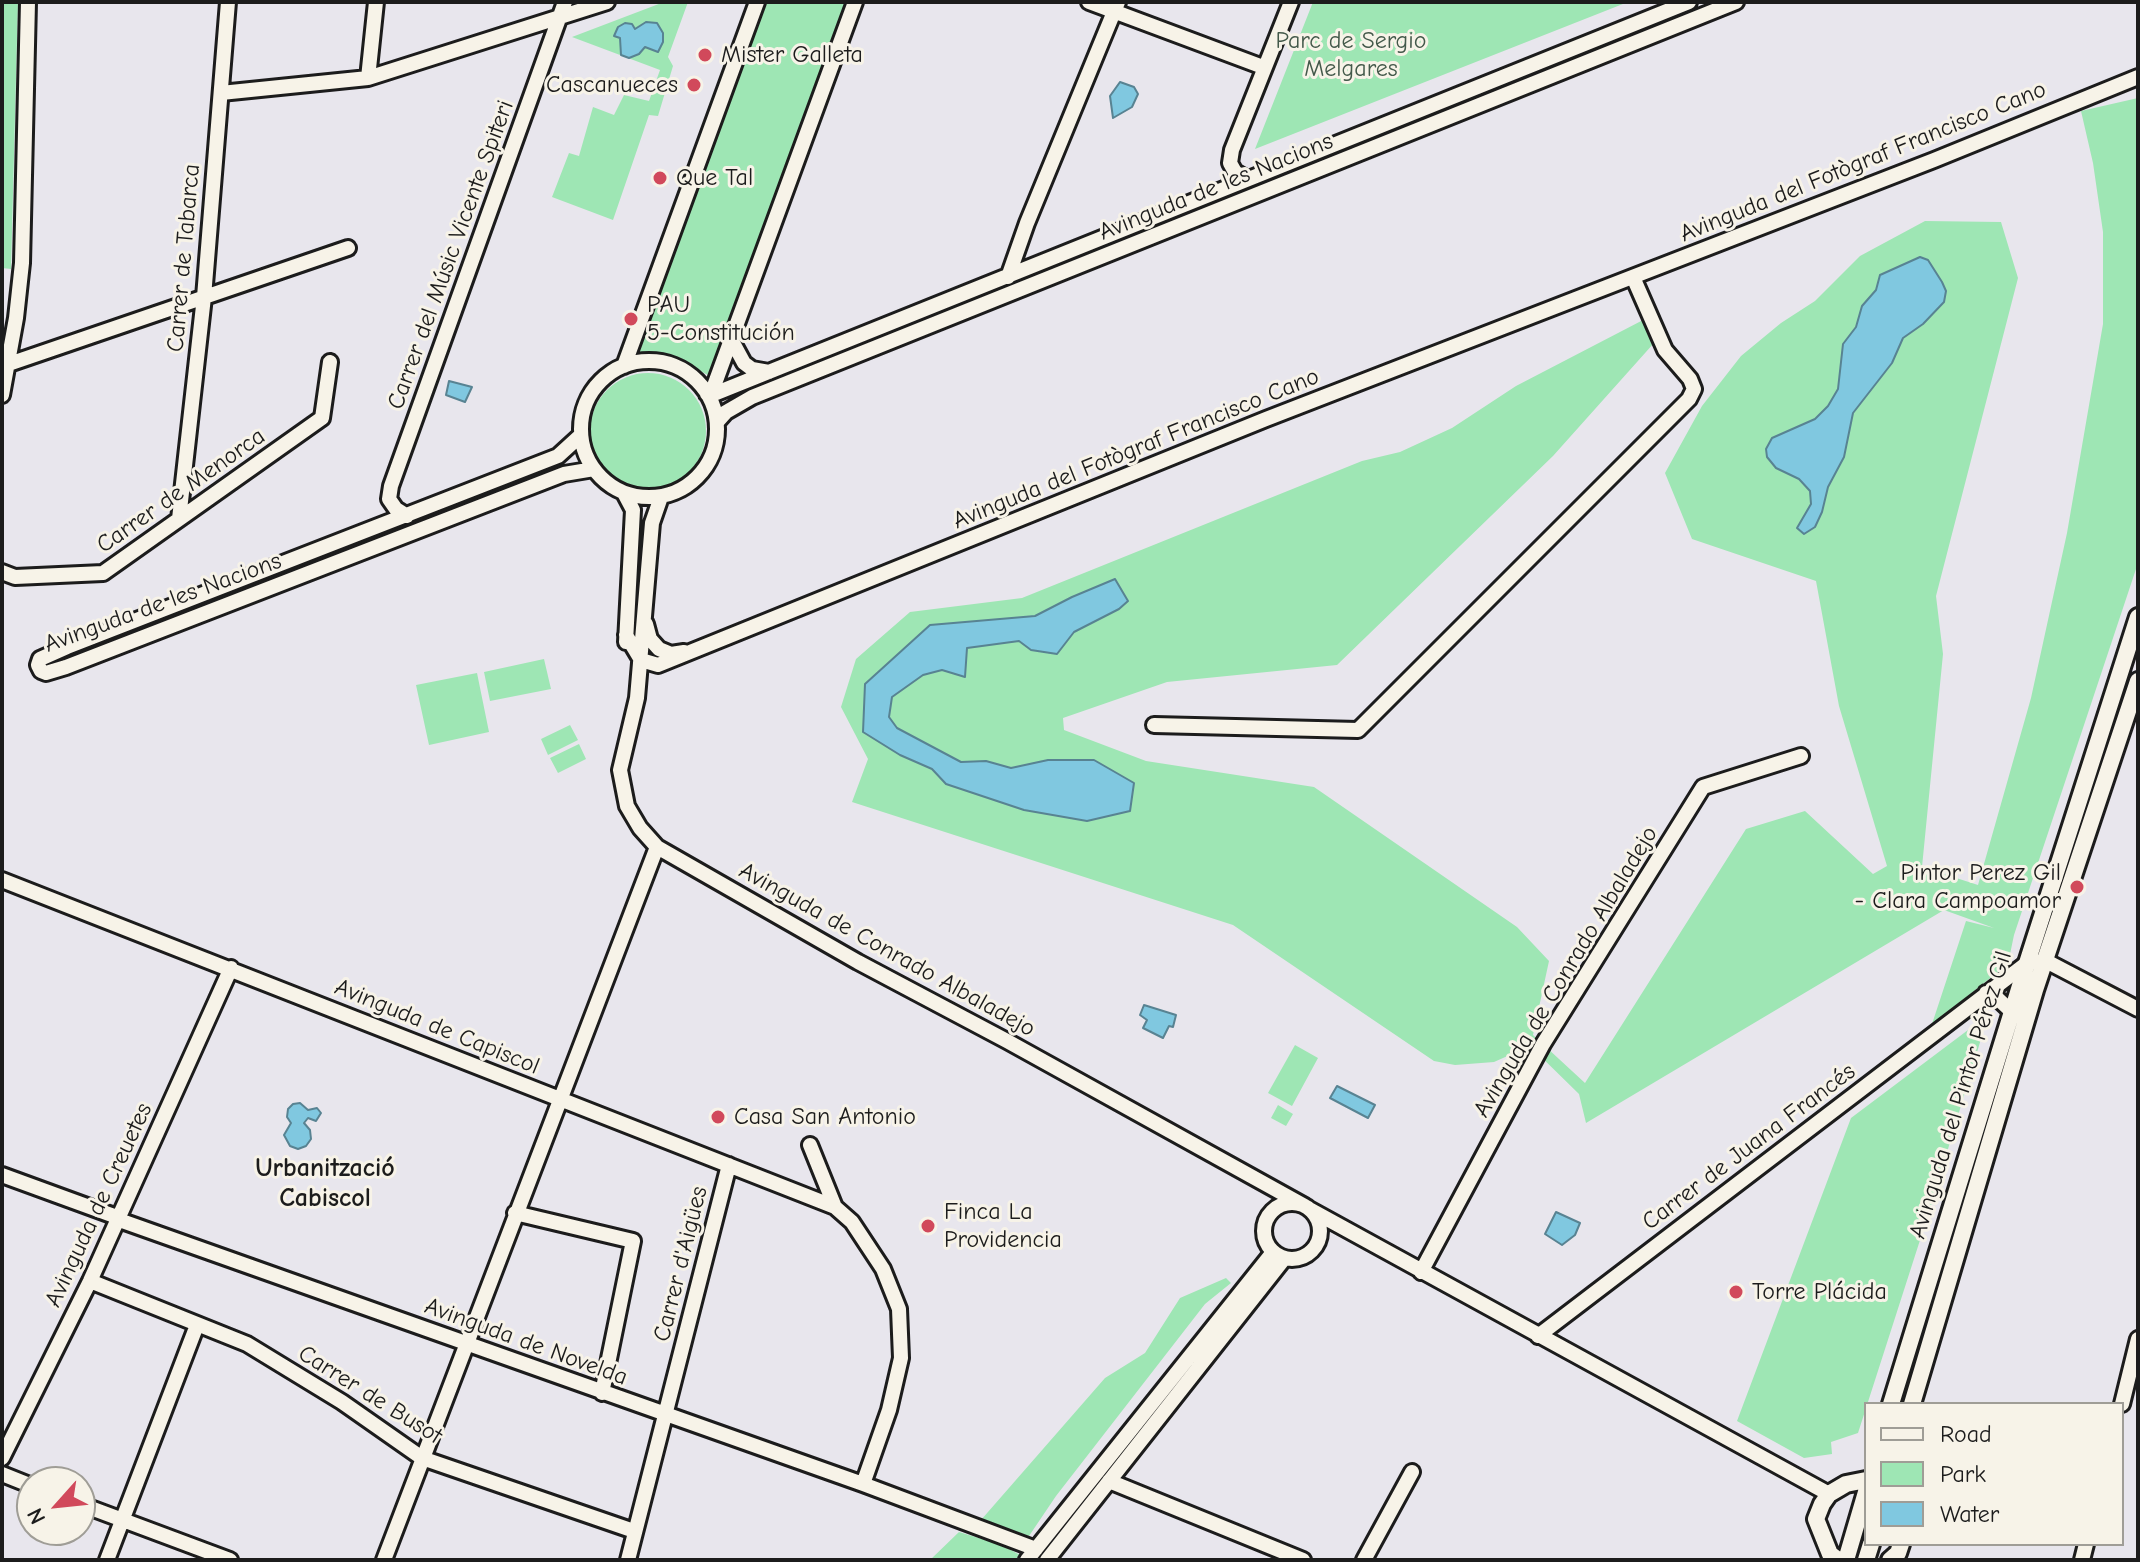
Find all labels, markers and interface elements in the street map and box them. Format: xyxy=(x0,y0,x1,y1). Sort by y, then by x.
park label: Parc de Sergio Melgares xyxy=(1276,27,1426,83)
place label: Mister Galleta xyxy=(721,41,863,69)
marker: Mister Galleta xyxy=(696,46,714,64)
place label: Cascanueces xyxy=(546,71,678,99)
street label: Avinguda del Fotògraf Francisco Cano xyxy=(1676,75,2050,249)
marker: Cascanueces xyxy=(685,76,703,94)
street label: Carrer del Músic Vicente Spiteri xyxy=(382,97,520,413)
street label: Avinguda de les Nacions xyxy=(1095,127,1337,247)
street label: Carrer de Tabarca xyxy=(161,163,207,353)
place label: Que Tal xyxy=(676,164,753,192)
marker: Que Tal xyxy=(651,169,669,187)
place label: PAU 5-Constitución xyxy=(647,291,795,347)
marker: PAU 5-Constitución xyxy=(622,310,640,328)
street label: Avinguda del Fotògraf Francisco Cano xyxy=(949,362,1323,536)
street label: Carrer de Menorca xyxy=(91,422,271,560)
street label: Avinguda de les Nacions xyxy=(41,547,285,659)
street label: Avinguda de Conrado Albaladejo xyxy=(1468,821,1664,1123)
street label: Avinguda de Conrado Albaladejo xyxy=(734,856,1040,1044)
place label: Pintor Perez Gil - Clara Campoamor xyxy=(1855,859,2061,915)
marker: Pintor Perez Gil - Clara Campoamor xyxy=(2068,878,2086,896)
street label: Avinguda del Pintor Pérez Gil xyxy=(1903,948,2019,1242)
street label: Avinguda de Capiscol xyxy=(330,973,544,1081)
street label: Carrer de Juana Francés xyxy=(1637,1057,1861,1237)
street label: Avinguda de Creuetes xyxy=(39,1098,159,1312)
place label: Casa San Antonio xyxy=(734,1103,916,1131)
marker: Casa San Antonio xyxy=(709,1108,727,1126)
district label: Urbanització Cabiscol xyxy=(255,1153,395,1214)
street label: Carrer d'Aigües xyxy=(648,1183,714,1345)
place label: Finca La Providencia xyxy=(944,1198,1062,1254)
marker: Finca La Providencia xyxy=(919,1217,937,1235)
place label: Torre Plácida xyxy=(1752,1278,1887,1306)
marker: Torre Plácida xyxy=(1727,1283,1745,1301)
street label: Avinguda de Novelda xyxy=(421,1292,631,1392)
street label: Carrer de Busot xyxy=(293,1339,447,1451)
legend xyxy=(1864,1402,2124,1546)
text: Road xyxy=(1940,1420,1992,1448)
text: Park xyxy=(1940,1460,1986,1488)
north arrow xyxy=(16,1466,96,1546)
text: Water xyxy=(1940,1500,1999,1528)
text: N xyxy=(22,1504,51,1528)

